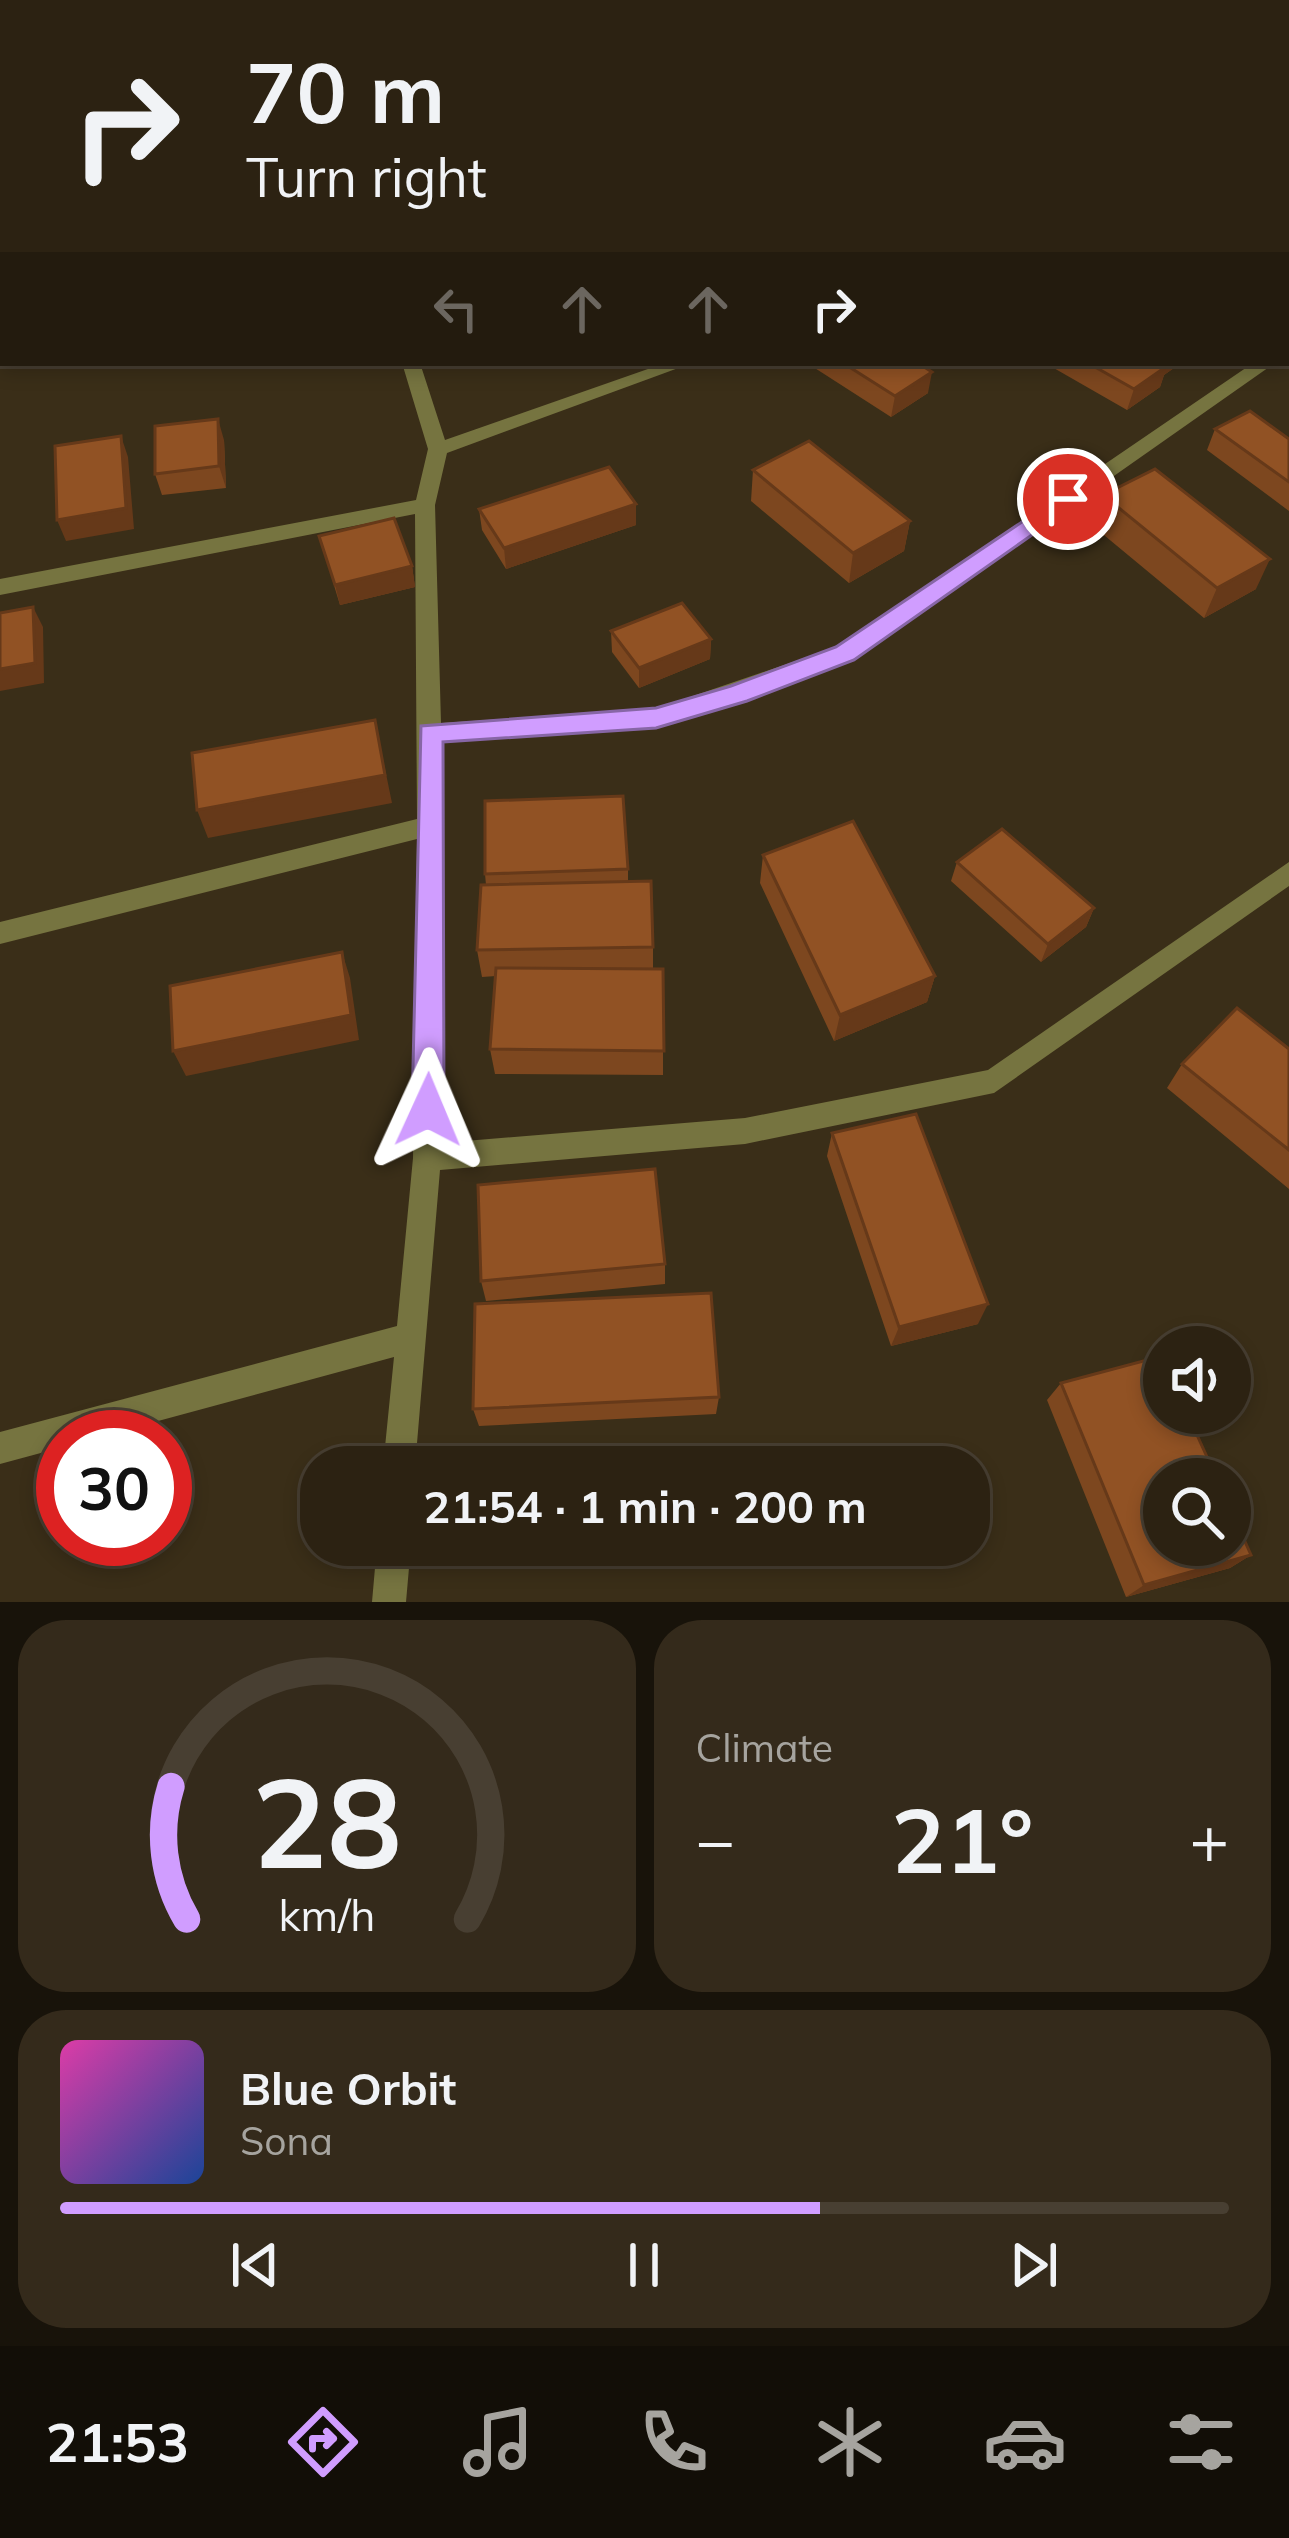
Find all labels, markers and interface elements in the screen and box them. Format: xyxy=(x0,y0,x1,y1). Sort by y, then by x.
text: 70 m xyxy=(246,39,445,144)
icon: right xyxy=(48,48,204,204)
text: Turn right xyxy=(246,143,487,211)
icon: left xyxy=(423,276,489,342)
icon: ahead xyxy=(549,276,615,342)
icon: ahead xyxy=(675,276,741,342)
icon: right xyxy=(801,276,867,342)
pin xyxy=(1017,448,1119,550)
icon: arrive xyxy=(1035,466,1101,532)
position arrow xyxy=(365,1047,491,1173)
map controls xyxy=(1143,1326,1251,1566)
button: sound xyxy=(1143,1326,1251,1434)
speed limit sign: 30 xyxy=(36,1410,192,1566)
button: search xyxy=(1143,1458,1251,1566)
text: 21:54 · 1 min · 200 m xyxy=(423,1478,867,1534)
text: Climate xyxy=(696,1723,833,1772)
text: 28 xyxy=(252,1743,402,1899)
text: 21° xyxy=(891,1783,1033,1896)
text: − xyxy=(696,1798,735,1881)
text: + xyxy=(1189,1798,1229,1881)
text: km/h xyxy=(278,1888,375,1942)
text: Blue Orbit xyxy=(240,2060,456,2116)
text: Sona xyxy=(240,2116,333,2165)
icon: previous xyxy=(222,2232,288,2298)
icon: pause xyxy=(611,2232,677,2298)
icon: next xyxy=(1001,2232,1067,2298)
icon: directions xyxy=(281,2400,365,2484)
icon: music xyxy=(456,2400,540,2484)
icon: phone xyxy=(632,2400,716,2484)
icon: climate xyxy=(808,2400,892,2484)
icon: car xyxy=(983,2400,1067,2484)
icon: filters xyxy=(1159,2400,1243,2484)
text: 21:53 xyxy=(46,2408,189,2476)

